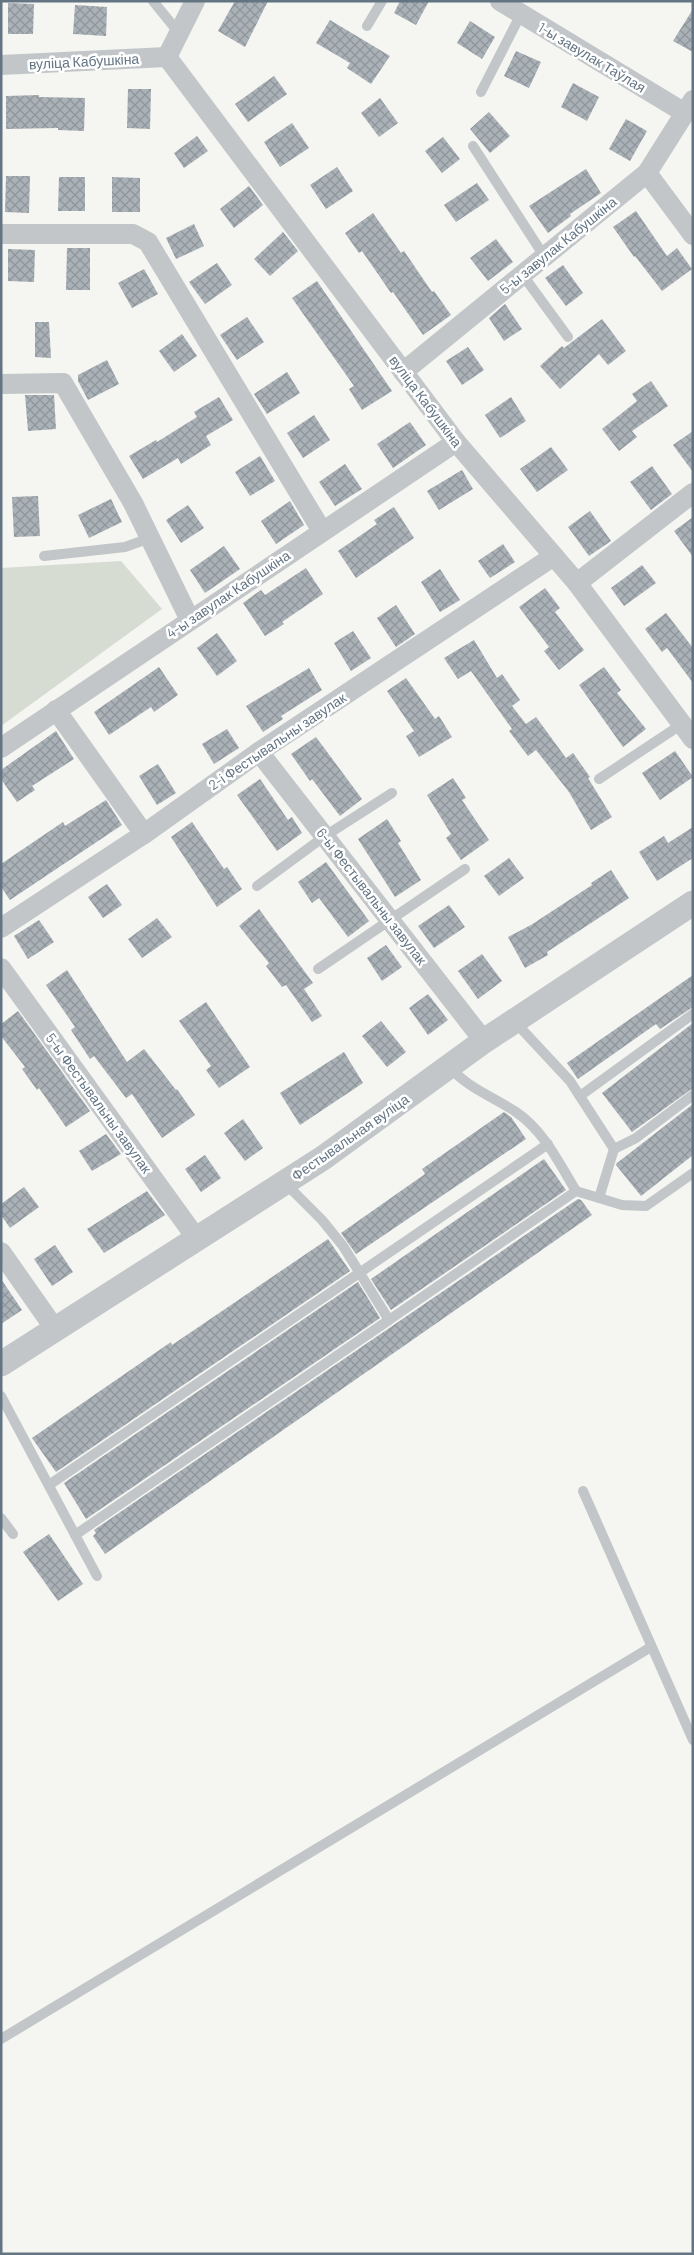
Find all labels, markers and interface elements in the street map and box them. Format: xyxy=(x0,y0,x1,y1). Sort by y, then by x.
street label: 1-ы завулак Таўлая xyxy=(535,18,649,96)
street label: вуліца Кабушкіна xyxy=(28,50,140,72)
street label: 5-ы завулак Кабушкіна xyxy=(496,193,620,297)
street label: вуліца Кабушкіна xyxy=(386,352,466,450)
street label: 4-ы завулак Кабушкіна xyxy=(163,546,293,642)
street label: 2-і Фестывальны завулак xyxy=(205,688,350,793)
street label: 6-ы Фестывальны завулак xyxy=(313,824,431,968)
street label: 5-ы Фестывальны завулак xyxy=(43,1030,156,1177)
street label: Фестывальная вуліца xyxy=(288,1090,412,1184)

